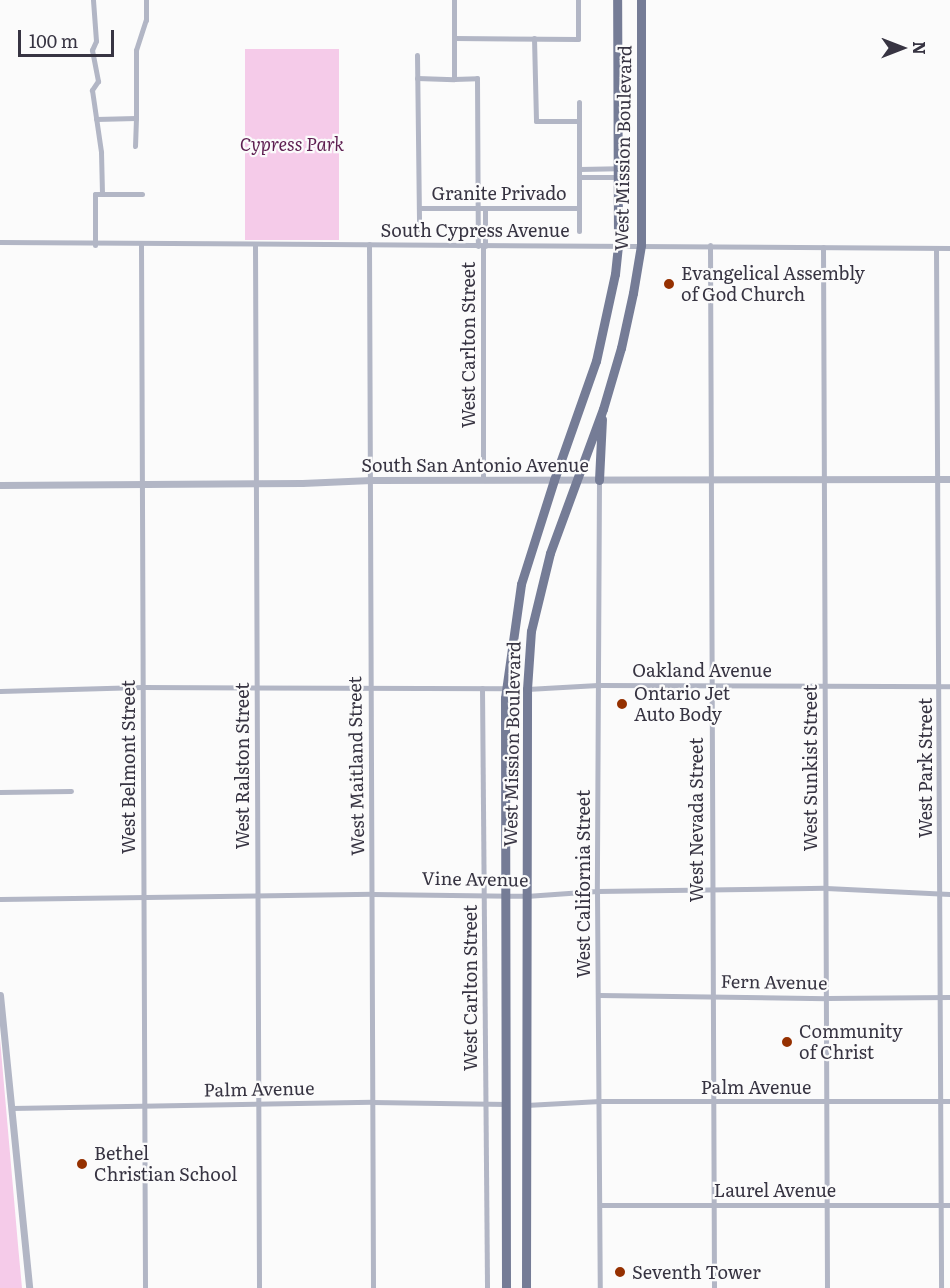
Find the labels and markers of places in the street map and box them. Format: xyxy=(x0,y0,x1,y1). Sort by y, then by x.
place label: Evangelical Assembly of God Church xyxy=(681,263,865,306)
marker: Evangelical Assembly of God Church xyxy=(662,277,676,291)
place label: Ontario Jet Auto Body xyxy=(634,683,730,726)
marker: Ontario Jet Auto Body xyxy=(615,697,629,711)
place label: Community of Christ xyxy=(799,1021,903,1064)
marker: Community of Christ xyxy=(780,1035,794,1049)
place label: Bethel Christian School xyxy=(94,1143,237,1186)
marker: Bethel Christian School xyxy=(75,1157,89,1171)
place label: Seventh Tower xyxy=(632,1261,761,1283)
marker: Seventh Tower xyxy=(613,1265,627,1279)

